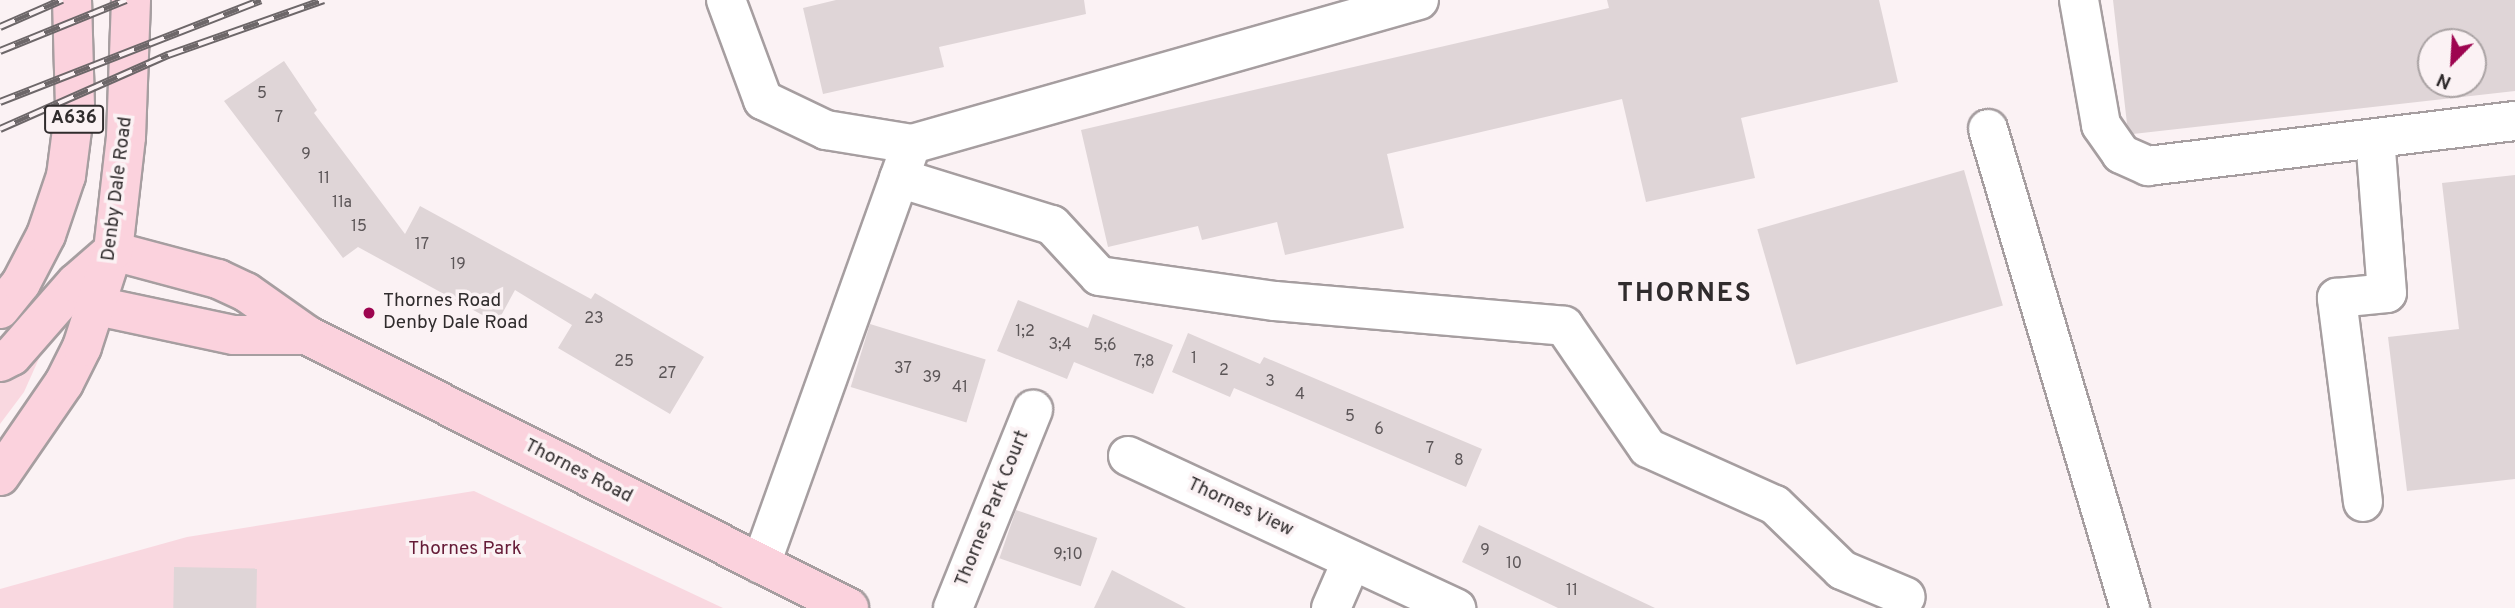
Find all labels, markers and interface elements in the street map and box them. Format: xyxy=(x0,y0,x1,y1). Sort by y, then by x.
north arrow xyxy=(2417,28,2487,98)
text: N xyxy=(2433,67,2455,94)
house number: 5 xyxy=(257,84,267,104)
road number: A636 xyxy=(42,104,106,134)
house number: 7 xyxy=(275,108,283,128)
street label: Denby Dale Road xyxy=(98,116,138,262)
house number: 9 xyxy=(301,145,311,165)
house number: 11 xyxy=(318,169,330,189)
house number: 11a xyxy=(332,193,352,213)
house number: 15 xyxy=(351,217,367,237)
house number: 17 xyxy=(415,235,429,255)
house number: 19 xyxy=(450,255,466,275)
district label: THORNES xyxy=(1618,279,1752,311)
place label: Thornes Road Denby Dale Road xyxy=(383,291,528,335)
marker: Thornes Road Denby Dale Road xyxy=(361,305,377,321)
house number: 23 xyxy=(584,309,604,329)
house number: 1;2 xyxy=(1015,322,1035,342)
house number: 3;4 xyxy=(1048,335,1072,355)
house number: 5;6 xyxy=(1093,336,1117,356)
house number: 1 xyxy=(1191,349,1197,369)
house number: 25 xyxy=(614,352,634,372)
house number: 7;8 xyxy=(1133,352,1155,372)
house number: 37 xyxy=(894,359,912,379)
house number: 2 xyxy=(1219,361,1229,381)
house number: 27 xyxy=(658,364,676,384)
house number: 39 xyxy=(923,368,941,388)
house number: 3 xyxy=(1265,372,1275,392)
house number: 41 xyxy=(952,378,968,398)
house number: 4 xyxy=(1295,385,1305,405)
house number: 5 xyxy=(1345,407,1355,427)
house number: 6 xyxy=(1374,420,1384,440)
street label: Thornes Park Court xyxy=(951,427,1035,591)
street label: Thornes Road xyxy=(520,435,636,509)
house number: 7 xyxy=(1426,439,1434,459)
house number: 8 xyxy=(1454,451,1464,471)
street label: Thornes View xyxy=(1183,473,1297,543)
park label: Thornes Park xyxy=(408,539,522,561)
house number: 9 xyxy=(1480,541,1490,561)
house number: 9;10 xyxy=(1053,545,1083,565)
house number: 10 xyxy=(1506,554,1522,574)
house number: 11 xyxy=(1566,581,1578,601)

